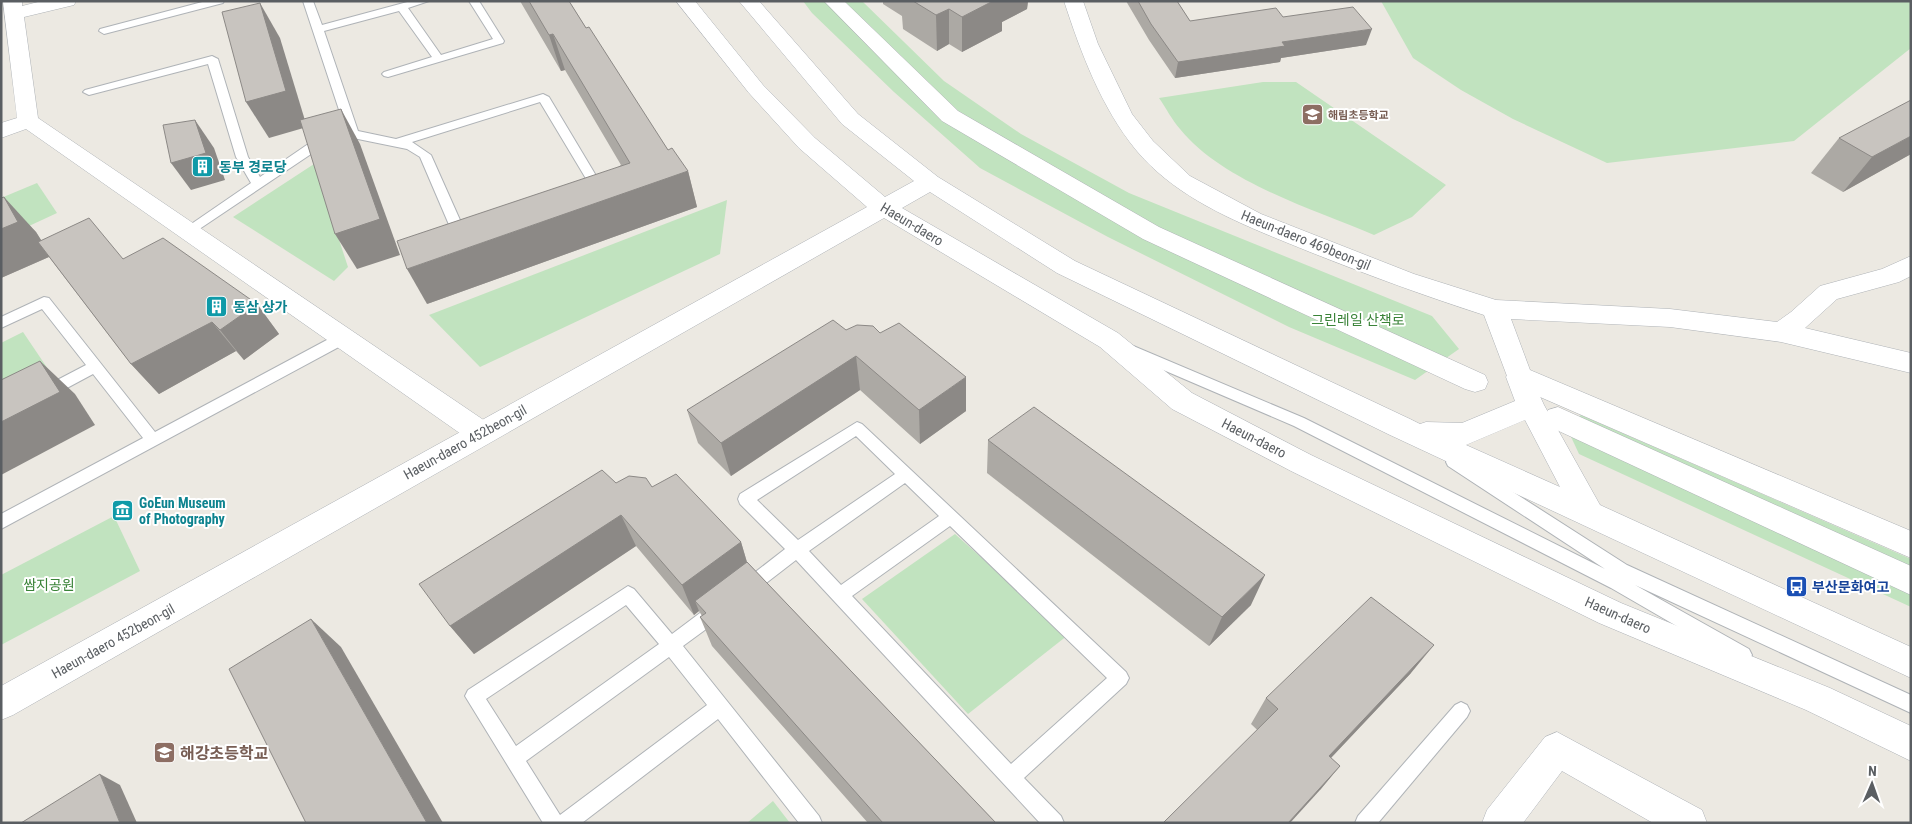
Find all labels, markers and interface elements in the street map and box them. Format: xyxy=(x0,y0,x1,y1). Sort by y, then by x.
school or university icon: 해림초등학교 xyxy=(1300,103,1324,127)
place label: 해림초등학교 xyxy=(1328,109,1389,122)
building icon: 동부 경로당 xyxy=(191,155,215,179)
place label: 동부 경로당 xyxy=(219,159,287,175)
street label: Haeun-daero xyxy=(878,199,946,249)
street label: Haeun-daero 469beon-gil xyxy=(1239,207,1373,273)
building icon: 동삼 상가 xyxy=(205,295,229,319)
place label: 동삼 상가 xyxy=(233,299,288,315)
park label: 그린레일 산책로 xyxy=(1311,312,1405,328)
street label: Haeun-daero 452beon-gil xyxy=(401,401,529,483)
street label: Haeun-daero xyxy=(1219,415,1289,461)
place label: GoEun Museum of Photography xyxy=(139,495,226,527)
museum icon: GoEun Museum of Photography xyxy=(111,499,135,523)
bus stop icon: 부산문화여고 xyxy=(1784,575,1808,599)
park label: 쌈지공원 xyxy=(23,577,75,593)
place label: 부산문화여고 xyxy=(1812,579,1889,595)
street label: Haeun-daero xyxy=(1583,593,1653,637)
street label: Haeun-daero 452beon-gil xyxy=(49,600,177,682)
school or university icon: 해강초등학교 xyxy=(152,741,176,765)
place label: 해강초등학교 xyxy=(180,744,269,763)
north arrow xyxy=(1847,759,1897,809)
text: N xyxy=(1868,763,1877,779)

